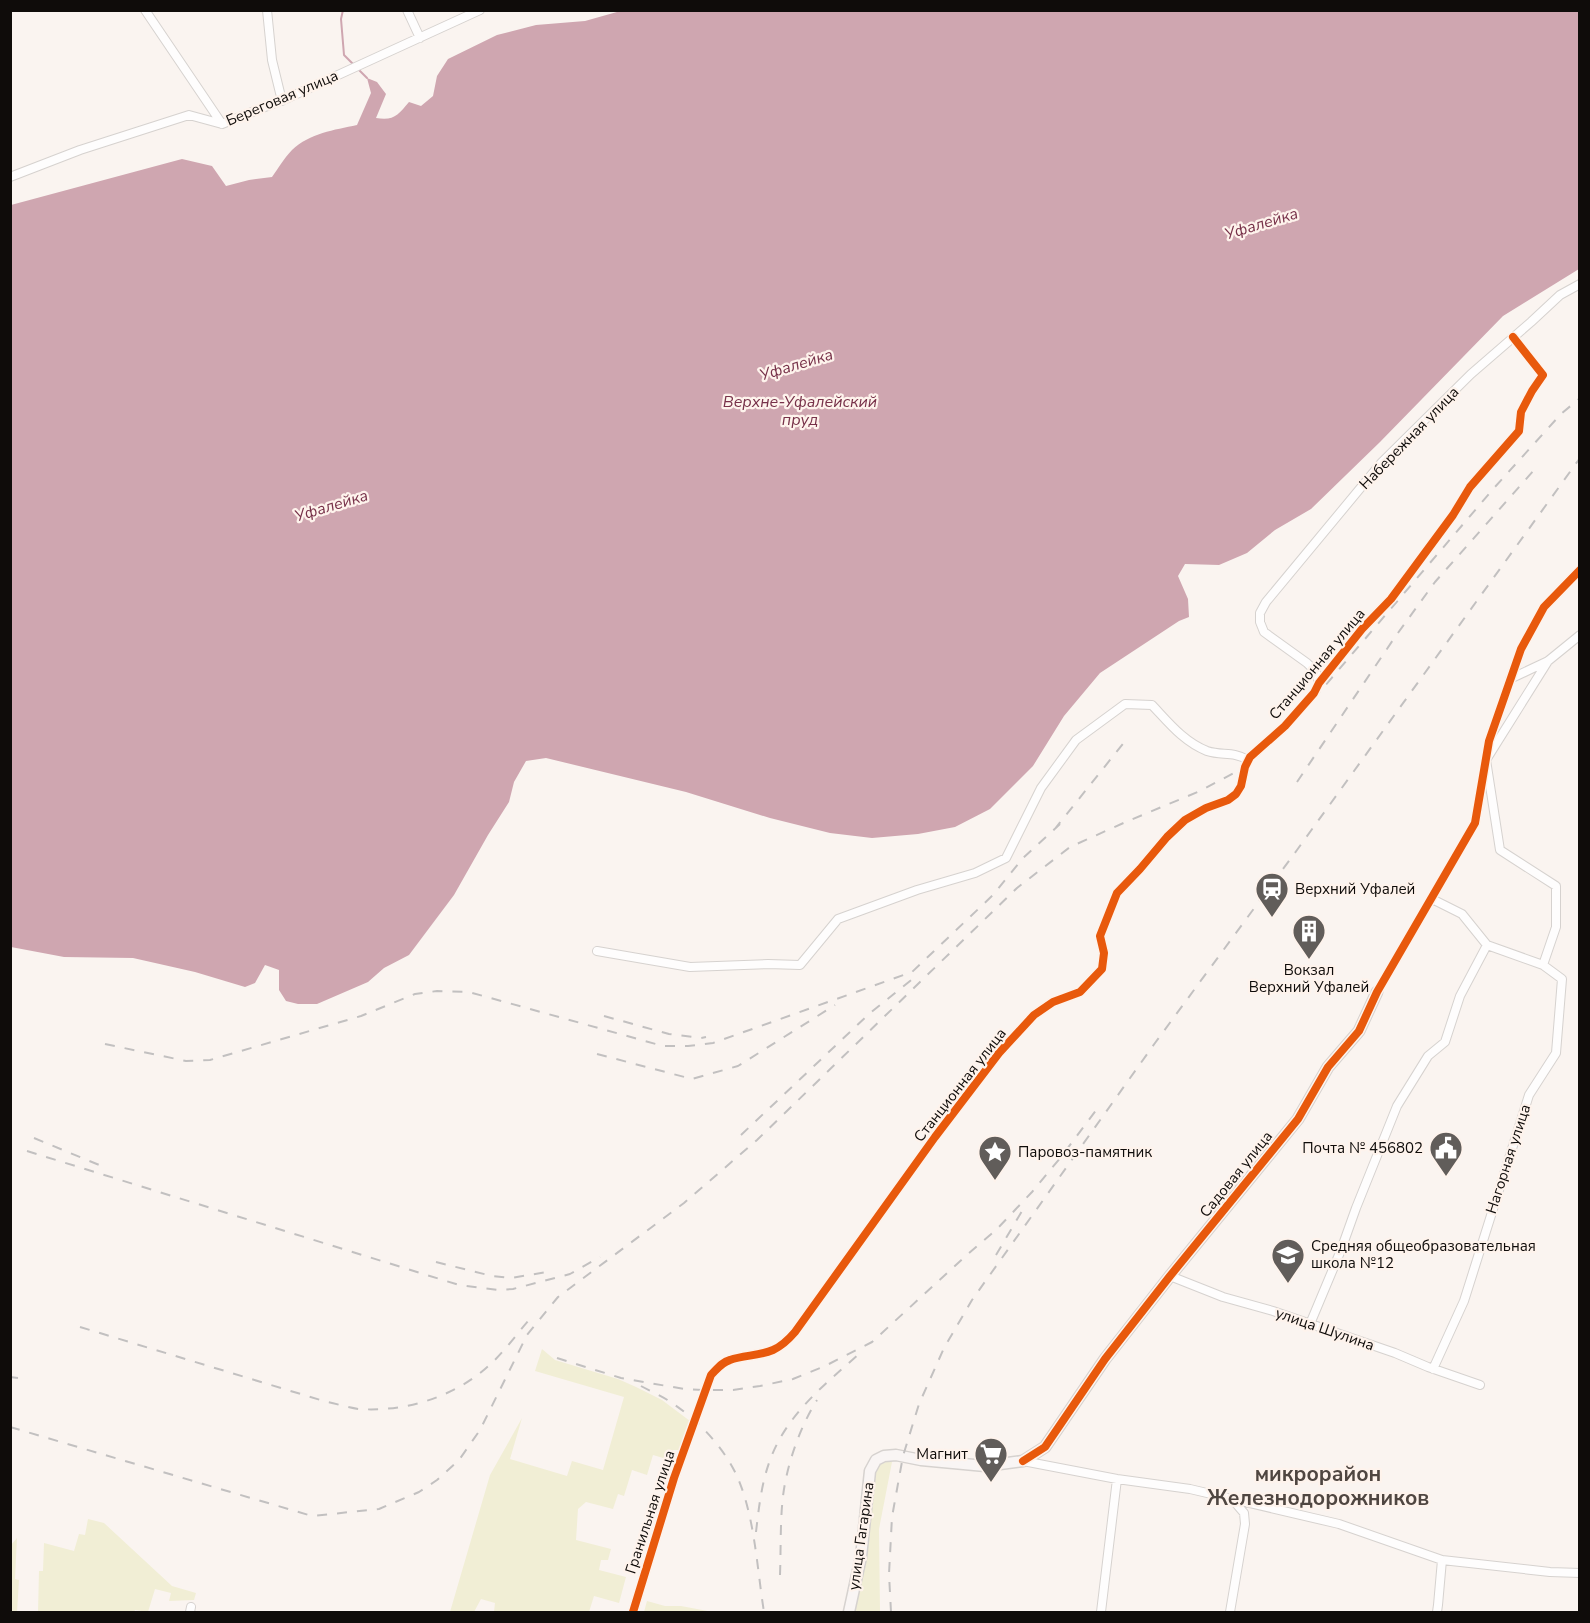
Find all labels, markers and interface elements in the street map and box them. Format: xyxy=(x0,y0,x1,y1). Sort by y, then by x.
street label: Береговая улица xyxy=(223,65,341,131)
water label: Уфалейка xyxy=(1222,202,1301,246)
water label: Уфалейка xyxy=(757,343,836,387)
street label: Набережная улица xyxy=(1355,382,1463,494)
water label: Верхне-Уфалейский пруд xyxy=(723,391,877,431)
water label: Уфалейка xyxy=(292,484,371,528)
street label: Станционная улица xyxy=(1265,604,1369,724)
station icon: Верхний Уфалей xyxy=(1254,871,1290,918)
place label: Верхний Уфалей xyxy=(1295,879,1415,899)
building icon: Вокзал Верхний Уфалей xyxy=(1291,913,1327,960)
place label: Вокзал Верхний Уфалей xyxy=(1249,960,1369,997)
street label: Станционная улица xyxy=(909,1024,1011,1146)
street label: Нагорная улица xyxy=(1481,1102,1535,1216)
street label: Садовая улица xyxy=(1195,1127,1277,1221)
public building icon: Почта № 456802 xyxy=(1428,1130,1464,1177)
place icon: Паровоз-памятник xyxy=(977,1134,1013,1181)
place label: Почта № 456802 xyxy=(1302,1138,1423,1158)
place label: Паровоз-памятник xyxy=(1018,1142,1152,1162)
place label: Средняя общеобразовательная школа №12 xyxy=(1311,1236,1536,1273)
school or university icon: Средняя общеобразовательная школа №12 xyxy=(1270,1237,1306,1284)
street label: улица Шулина xyxy=(1273,1303,1377,1355)
supermarket icon: Магнит xyxy=(973,1436,1009,1483)
place label: Магнит xyxy=(916,1444,968,1464)
street label: Гранильная улица xyxy=(621,1448,679,1576)
district label: микрорайон Железнодорожников xyxy=(1207,1460,1429,1512)
street label: улица Гагарина xyxy=(844,1481,878,1591)

